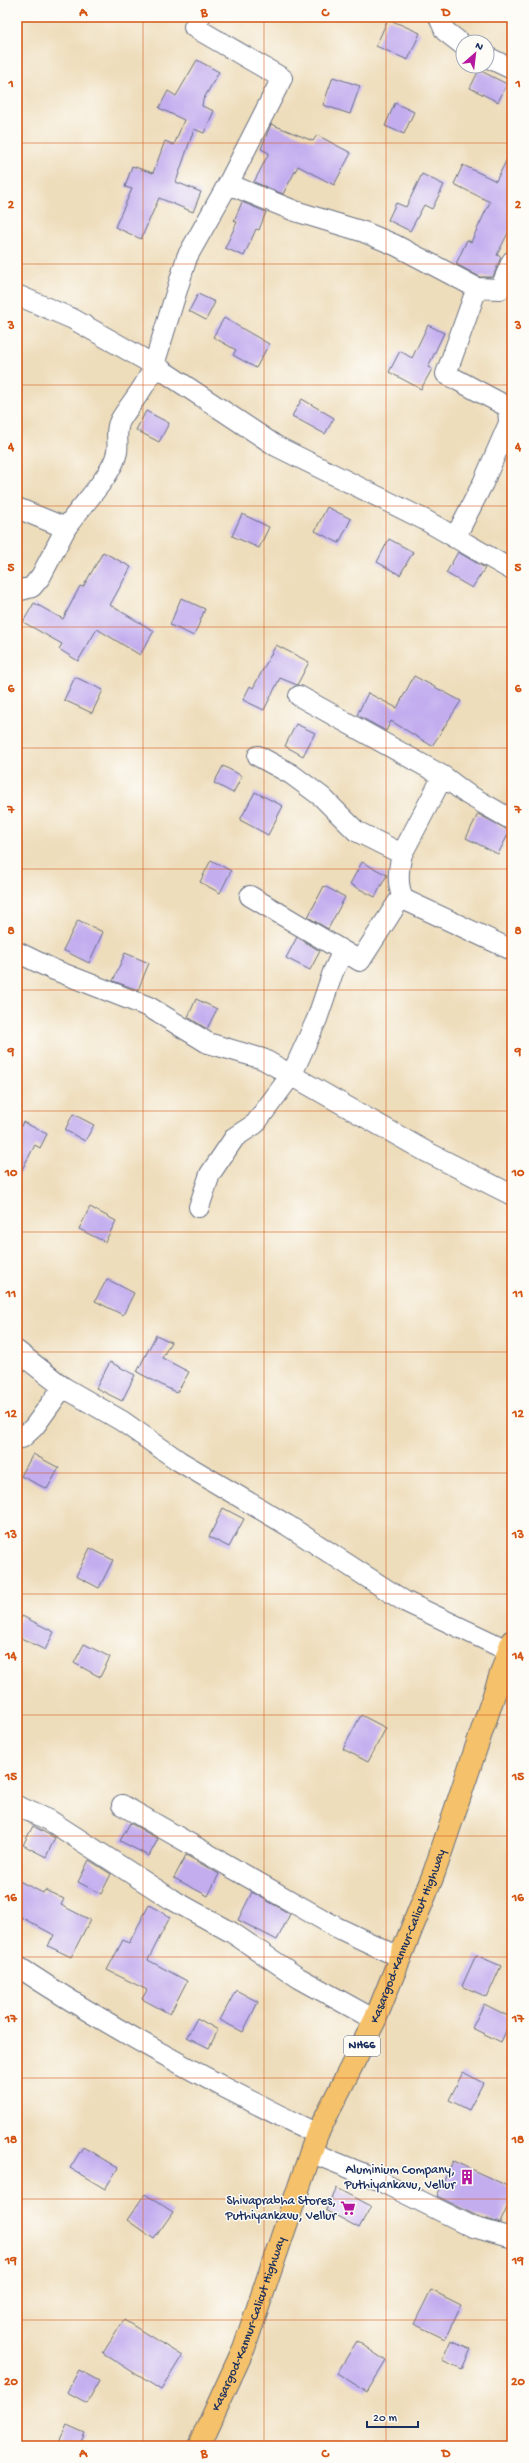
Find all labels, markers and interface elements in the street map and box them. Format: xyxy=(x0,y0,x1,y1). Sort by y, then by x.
text: A xyxy=(78,6,88,21)
text: B xyxy=(200,6,209,21)
text: C xyxy=(320,6,330,21)
text: D xyxy=(441,6,451,21)
north arrow xyxy=(455,34,495,74)
text: N xyxy=(473,40,485,54)
text: 1 xyxy=(7,77,14,92)
text: 1 xyxy=(514,77,521,92)
text: 2 xyxy=(8,198,15,213)
text: 2 xyxy=(515,198,522,213)
text: 3 xyxy=(7,319,15,334)
text: 3 xyxy=(514,319,522,334)
text: 4 xyxy=(7,440,15,455)
text: 4 xyxy=(514,440,522,455)
text: 5 xyxy=(8,561,15,576)
text: 5 xyxy=(515,561,522,576)
text: 6 xyxy=(8,682,15,697)
text: 6 xyxy=(515,682,522,697)
text: 7 xyxy=(7,803,16,818)
text: 7 xyxy=(514,803,523,818)
text: 8 xyxy=(7,924,15,939)
text: 8 xyxy=(514,924,522,939)
text: 9 xyxy=(7,1045,15,1060)
text: 9 xyxy=(514,1045,522,1060)
text: 10 xyxy=(4,1166,18,1181)
text: 10 xyxy=(511,1166,525,1181)
text: 11 xyxy=(5,1287,16,1302)
text: 11 xyxy=(512,1287,523,1302)
text: 12 xyxy=(4,1407,17,1422)
text: 12 xyxy=(511,1407,524,1422)
text: 13 xyxy=(4,1528,17,1543)
text: 13 xyxy=(511,1528,524,1543)
text: 14 xyxy=(4,1649,18,1664)
text: 14 xyxy=(511,1649,525,1664)
text: 15 xyxy=(4,1770,17,1785)
text: 15 xyxy=(511,1770,524,1785)
street label: Kasargod-Kannur-Calicut Highway xyxy=(367,1847,449,2025)
text: 16 xyxy=(4,1891,17,1906)
text: 16 xyxy=(511,1891,524,1906)
text: 17 xyxy=(4,2012,18,2027)
text: 17 xyxy=(511,2012,525,2027)
road number: NH66 xyxy=(344,2036,380,2056)
text: 18 xyxy=(4,2133,17,2148)
text: 18 xyxy=(511,2133,524,2148)
place label: Aluminium Company, Puthiyankavu, Vellur xyxy=(343,2163,456,2193)
building icon: Aluminium Company, Puthiyankavu, Vellur xyxy=(458,2168,476,2186)
place label: Shivaprabha Stores, Puthiyankavu, Vellur xyxy=(224,2194,337,2224)
supermarket icon: Shivaprabha Stores, Puthiyankavu, Vellur xyxy=(339,2199,357,2217)
street label: Kasargod-Kannur-Calicut Highway xyxy=(209,2234,289,2414)
text: 19 xyxy=(4,2254,17,2269)
text: 19 xyxy=(511,2254,524,2269)
text: 20 xyxy=(4,2375,18,2390)
text: 20 xyxy=(511,2375,525,2390)
scale bar xyxy=(367,2403,418,2429)
text: 20 m xyxy=(373,2412,398,2426)
text: A xyxy=(78,2447,88,2462)
text: B xyxy=(200,2447,209,2462)
text: C xyxy=(320,2447,330,2462)
text: D xyxy=(441,2447,451,2462)

